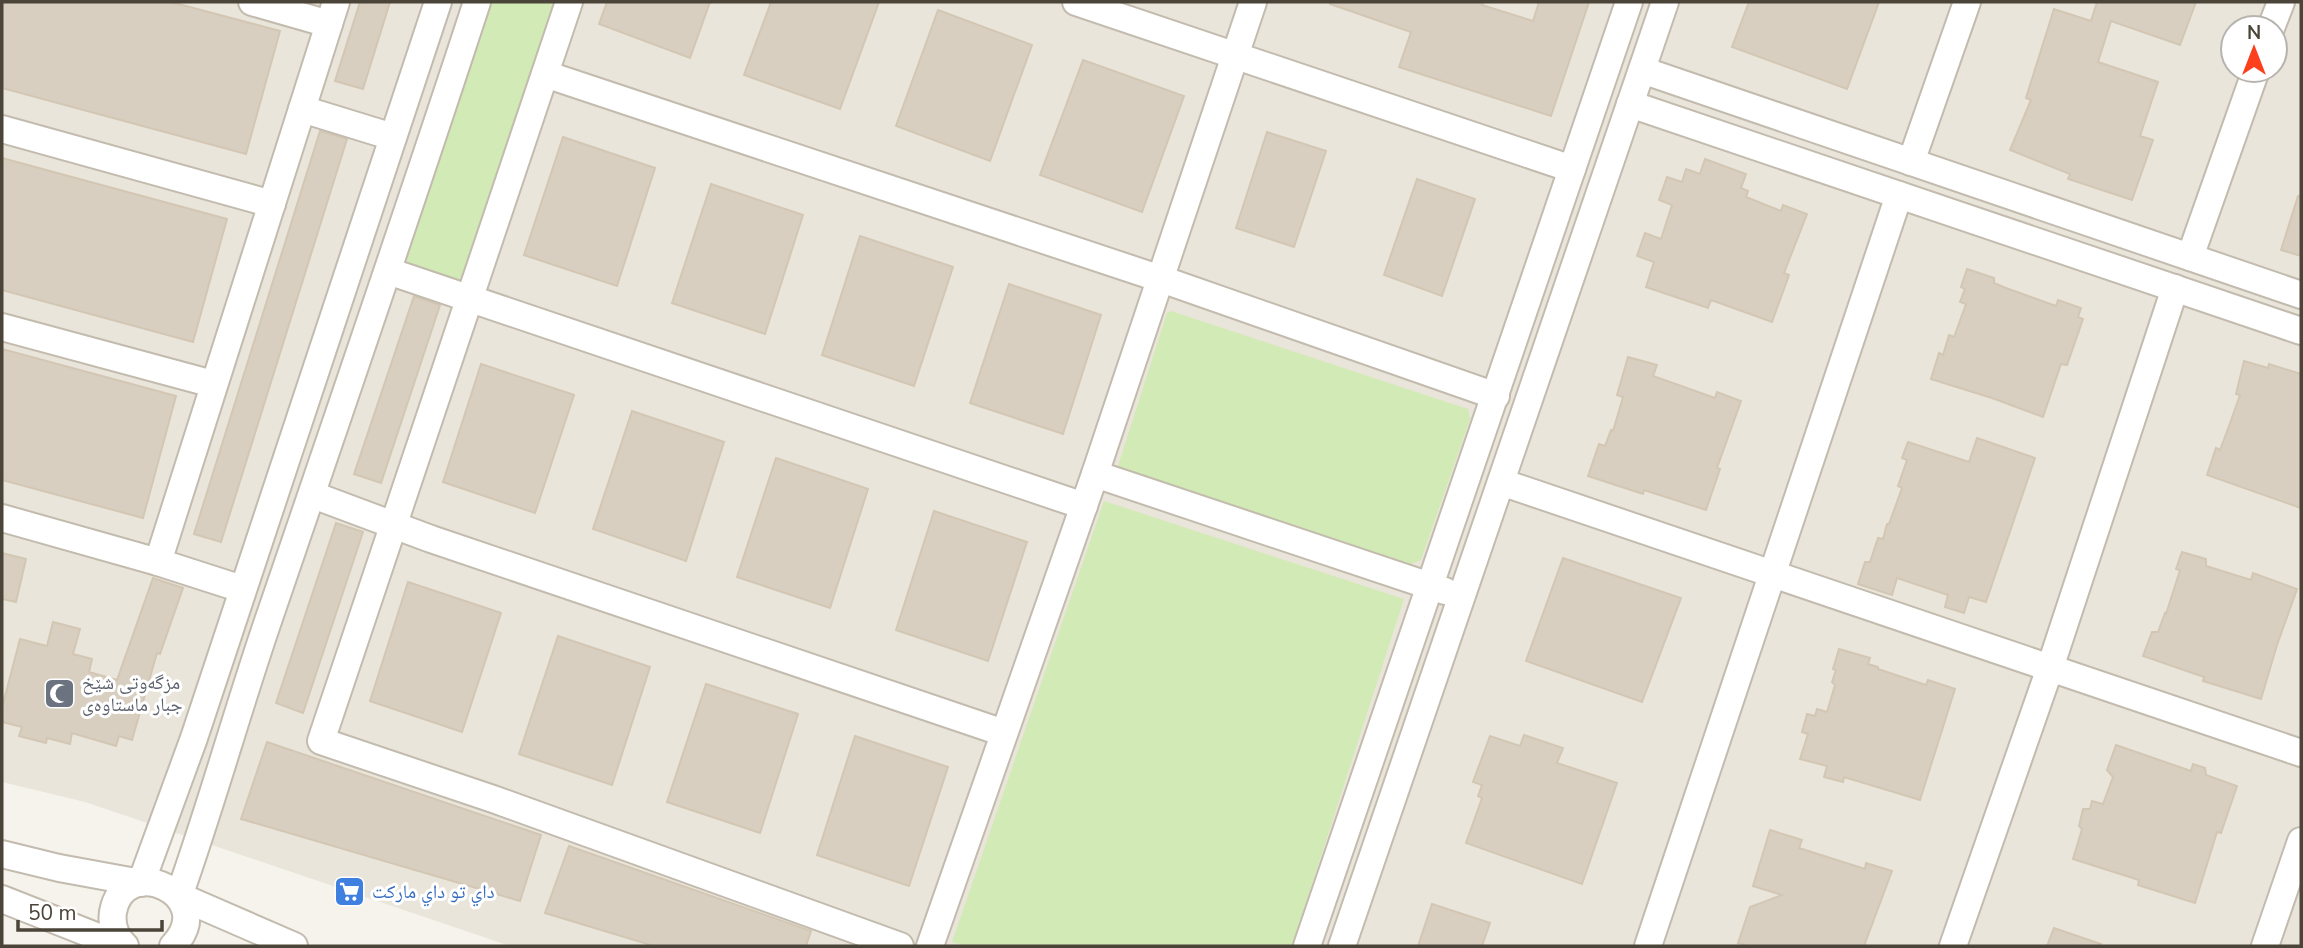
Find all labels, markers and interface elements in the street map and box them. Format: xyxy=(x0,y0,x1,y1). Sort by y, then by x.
north arrow xyxy=(2219,14,2289,84)
text: N xyxy=(2247,20,2261,46)
place label: مزگەوتی شێخ جبار ماستاوەی xyxy=(82,670,183,718)
mosque icon: مزگەوتی شێخ جبار ماستاوەی xyxy=(42,677,76,711)
supermarket icon: داي تو داي ماركت xyxy=(332,875,366,909)
place label: داي تو داي ماركت xyxy=(372,879,495,907)
scale bar xyxy=(18,888,161,932)
text: 50 m xyxy=(28,899,77,927)

